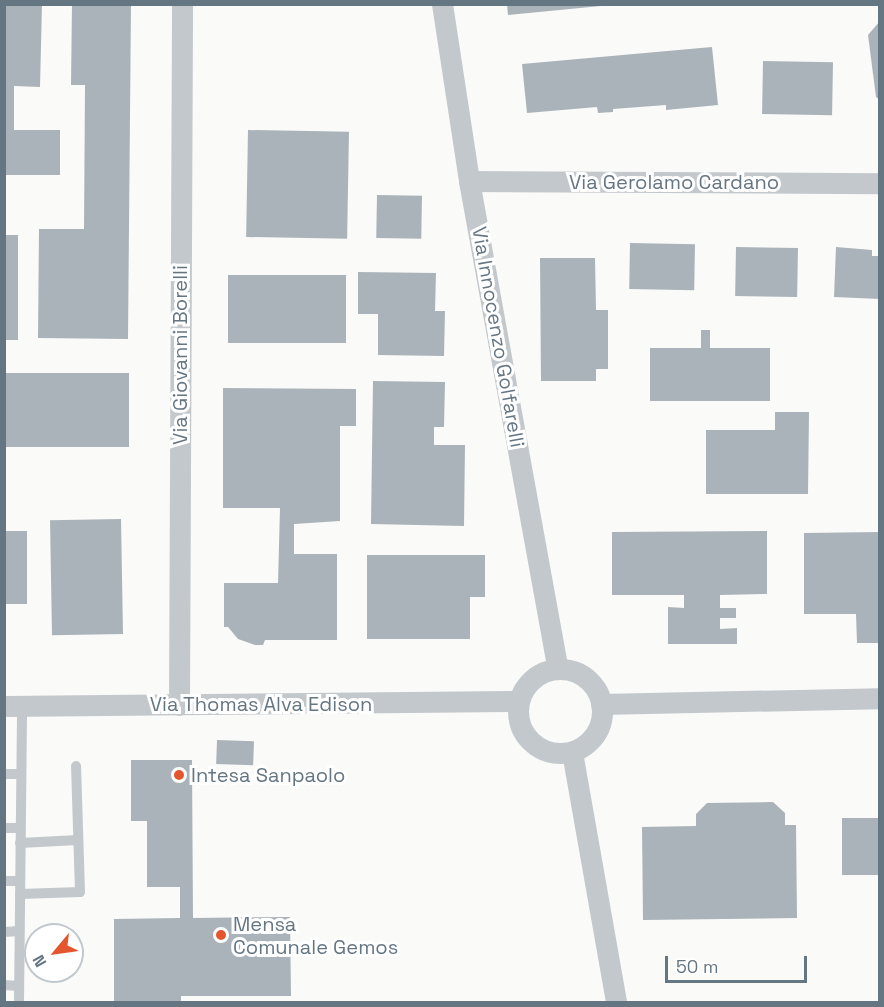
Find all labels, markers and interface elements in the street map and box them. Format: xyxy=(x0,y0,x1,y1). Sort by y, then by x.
street label: Via Gerolamo Cardano xyxy=(569,170,779,194)
street label: Via Innocenzo Golfarelli xyxy=(467,225,529,449)
street label: Via Giovanni Borelli xyxy=(168,265,192,445)
street label: Via Thomas Alva Edison xyxy=(149,692,373,716)
place label: Intesa Sanpaolo xyxy=(191,763,345,787)
marker: Intesa Sanpaolo xyxy=(172,768,186,782)
place label: Mensa Comunale Gemos xyxy=(233,912,398,959)
north arrow xyxy=(24,923,84,983)
marker: Mensa Comunale Gemos xyxy=(214,928,228,942)
scale bar xyxy=(668,944,810,982)
text: N xyxy=(28,951,51,971)
text: 50 m xyxy=(676,955,718,978)

